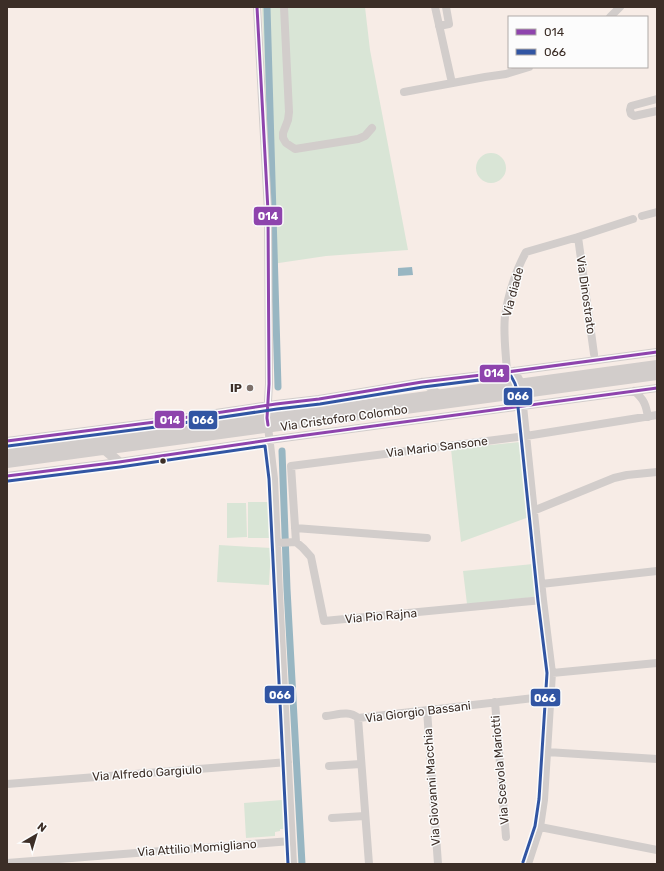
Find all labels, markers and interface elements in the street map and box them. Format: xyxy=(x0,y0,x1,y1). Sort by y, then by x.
legend xyxy=(508,16,648,68)
text: 014 xyxy=(544,25,565,39)
text: 066 xyxy=(544,45,566,59)
line badge: 014 xyxy=(253,206,283,226)
text: 014 xyxy=(258,210,279,223)
street label: Via Dinostrato xyxy=(574,255,598,335)
street label: Via diade xyxy=(500,265,526,318)
line badge: 014 xyxy=(479,364,510,383)
text: 014 xyxy=(484,367,505,380)
place label: IP xyxy=(230,381,242,395)
marker: IP xyxy=(245,383,255,393)
line badge: 066 xyxy=(503,387,533,406)
text: 066 xyxy=(507,390,529,403)
street label: Via Cristoforo Colombo xyxy=(279,402,409,434)
line badge: 014 xyxy=(154,410,185,429)
line badge: 066 xyxy=(188,410,218,430)
text: 014 xyxy=(160,414,181,427)
text: 066 xyxy=(192,414,214,427)
street label: Via Mario Sansone xyxy=(385,434,489,460)
unlabelled marker xyxy=(158,456,168,466)
street label: Via Pio Rajna xyxy=(344,606,418,626)
line badge: 066 xyxy=(264,685,295,704)
line badge: 066 xyxy=(530,688,561,707)
text: 066 xyxy=(269,689,291,702)
text: 066 xyxy=(534,692,556,705)
street label: Via Giorgio Bassani xyxy=(364,699,472,725)
street label: Via Scevola Mariotti xyxy=(488,715,512,825)
street label: Via Giovanni Macchia xyxy=(421,728,443,846)
street label: Via Alfredo Gargiulo xyxy=(92,762,202,784)
north arrow xyxy=(16,815,56,855)
text: N xyxy=(35,820,49,835)
street label: Via Attilio Momigliano xyxy=(137,837,257,859)

